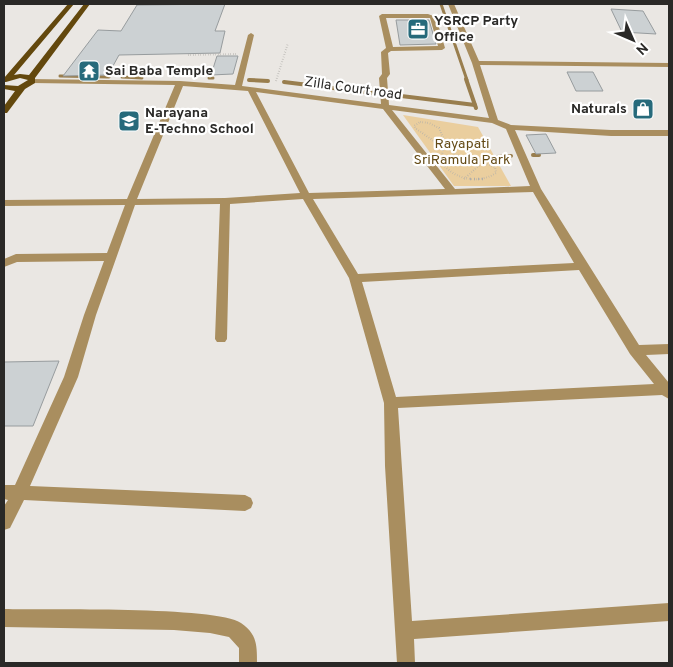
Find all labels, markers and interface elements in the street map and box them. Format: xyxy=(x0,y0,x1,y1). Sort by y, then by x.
place label: YSRCP Party Office xyxy=(434,13,518,46)
north arrow xyxy=(608,15,658,65)
office icon: YSRCP Party Office xyxy=(406,17,430,41)
text: N xyxy=(632,39,651,58)
temple icon: Sai Baba Temple xyxy=(77,59,101,83)
place label: Sai Baba Temple xyxy=(105,63,213,80)
street label: Zilla Court road xyxy=(303,74,403,104)
shop icon: Naturals xyxy=(631,97,655,121)
place label: Naturals xyxy=(571,101,627,118)
place label: Narayana E-Techno School xyxy=(145,105,254,138)
school or university icon: Narayana E-Techno School xyxy=(117,109,141,133)
park label: Rayapati SriRamula Park xyxy=(414,136,511,169)

